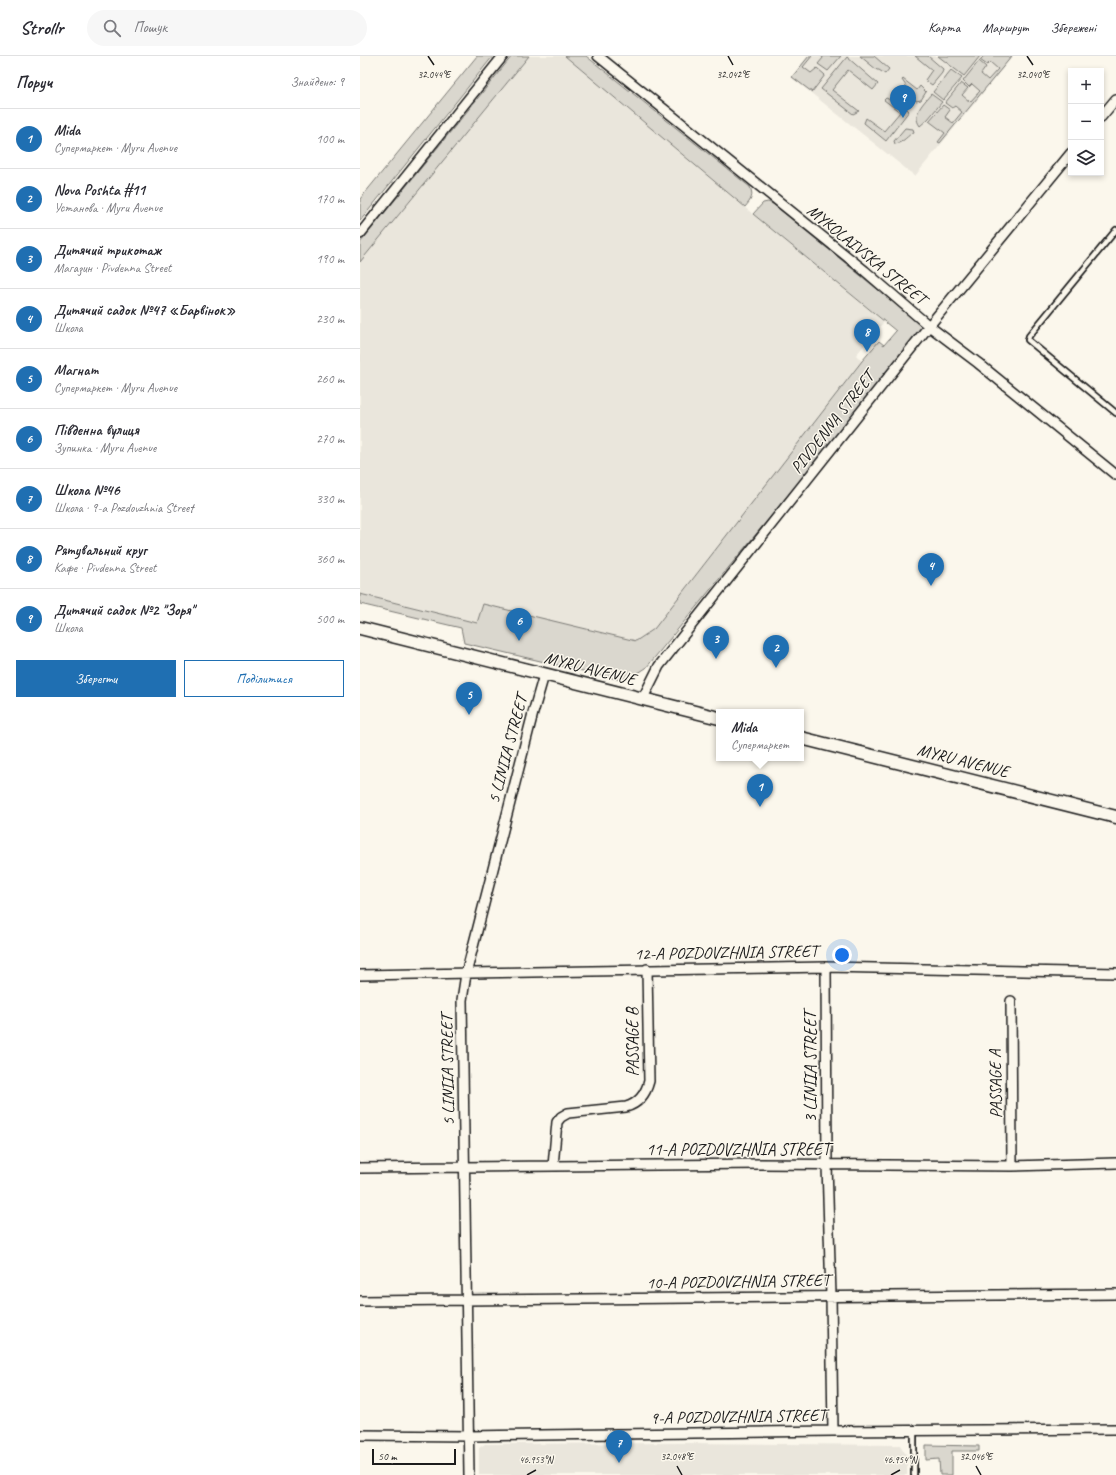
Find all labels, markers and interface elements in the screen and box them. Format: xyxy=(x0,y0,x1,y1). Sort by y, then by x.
search box xyxy=(87,10,367,46)
text: Strollr xyxy=(20,16,63,40)
icon: search xyxy=(101,17,123,39)
text: Пошук xyxy=(133,18,167,37)
text: Карта xyxy=(928,19,960,36)
text: Маршрут xyxy=(982,19,1028,36)
text: Збережені xyxy=(1050,19,1096,36)
text: 32.044°E xyxy=(418,68,452,81)
text: 32.042°E xyxy=(717,68,751,81)
text: 32.040°E xyxy=(1017,68,1051,81)
map controls xyxy=(1068,68,1104,176)
button: + xyxy=(1068,68,1104,104)
text: Поруч xyxy=(16,72,52,93)
text: Знайдено: 9 xyxy=(290,74,344,90)
pin: 9 xyxy=(890,85,916,118)
button: − xyxy=(1068,104,1104,140)
text: Mida xyxy=(54,121,80,140)
text: 1 xyxy=(26,131,32,147)
text: 100 m xyxy=(316,131,344,147)
text: Супермаркет · Myru Avenue xyxy=(54,140,177,156)
button: layers xyxy=(1068,140,1104,176)
text: Nova Poshta #11 xyxy=(54,181,145,200)
text: 2 xyxy=(26,191,32,207)
text: 170 m xyxy=(316,191,344,207)
text: Установа · Myru Avenue xyxy=(54,200,162,216)
street label: MYKOLAIVSKA STREET xyxy=(803,200,934,312)
text: Дитячий трикотаж xyxy=(54,241,161,260)
text: 3 xyxy=(26,251,32,267)
text: 190 m xyxy=(316,251,344,267)
text: Магазин · Pivdenna Street xyxy=(54,260,171,276)
text: Дитячий садок №47 «Барвінок» xyxy=(54,301,235,320)
text: 4 xyxy=(26,311,32,327)
text: 230 m xyxy=(316,311,344,327)
pin: 8 xyxy=(854,319,880,352)
text: Школа xyxy=(54,320,83,336)
text: Магнат xyxy=(54,361,99,380)
street label: PIVDENNA STREET xyxy=(786,364,881,478)
text: 5 xyxy=(26,371,32,387)
text: 260 m xyxy=(316,371,344,387)
text: Супермаркет · Myru Avenue xyxy=(54,380,177,396)
text: Південна вулиця xyxy=(54,421,139,440)
text: 6 xyxy=(26,431,32,447)
text: 270 m xyxy=(316,431,344,447)
text: Зупинка · Myru Avenue xyxy=(54,440,156,456)
text: Школа №46 xyxy=(54,481,120,500)
text: 7 xyxy=(26,491,32,507)
text: 330 m xyxy=(316,491,344,507)
text: Школа · 9-a Pozdovzhnia Street xyxy=(54,500,194,516)
text: Рятувальний круг xyxy=(54,541,147,560)
text: 8 xyxy=(26,551,32,567)
text: 360 m xyxy=(316,551,344,567)
pin: 4 xyxy=(918,553,944,586)
text: Кафе · Pivdenna Street xyxy=(54,560,156,576)
text: Дитячий садок №2 "Зоря" xyxy=(54,601,194,620)
pin: 6 xyxy=(506,608,532,641)
text: 9 xyxy=(26,611,32,627)
text: 500 m xyxy=(316,611,344,627)
text: Школа xyxy=(54,620,83,636)
pin: 3 xyxy=(703,626,729,659)
pin: 2 xyxy=(763,635,789,668)
street label: MYRU AVENUE xyxy=(542,647,640,691)
button: Зберегти xyxy=(16,660,176,697)
button: Поділитися xyxy=(184,660,344,697)
pin: 5 xyxy=(456,682,482,715)
street label: 5 LINIIA STREET xyxy=(483,689,533,805)
popup xyxy=(716,709,804,761)
text: Mida xyxy=(731,718,757,737)
text: Супермаркет xyxy=(731,737,789,753)
street label: MYRU AVENUE xyxy=(915,739,1013,783)
pin: 1 xyxy=(747,774,773,807)
street label: 12-A POZDOVZHNIA STREET xyxy=(634,940,822,965)
your location xyxy=(832,945,852,965)
street label: PASSAGE B xyxy=(622,1006,643,1076)
street label: 3 LINIIA STREET xyxy=(800,1007,821,1123)
street label: 5 LINIIA STREET xyxy=(436,1010,459,1126)
street label: PASSAGE A xyxy=(984,1048,1007,1119)
street label: 11-A POZDOVZHNIA STREET xyxy=(646,1139,834,1160)
street label: 10-A POZDOVZHNIA STREET xyxy=(646,1269,834,1294)
street label: 9-A POZDOVZHNIA STREET xyxy=(650,1404,830,1429)
pin: 7 xyxy=(606,1430,632,1463)
scale bar xyxy=(372,1447,456,1466)
text: 50 m xyxy=(378,1449,397,1463)
text: 32.048°E xyxy=(661,1450,695,1463)
text: 32.046°E xyxy=(960,1450,994,1463)
text: 46.953°N xyxy=(519,1453,555,1466)
text: 46.954°N xyxy=(883,1453,919,1466)

